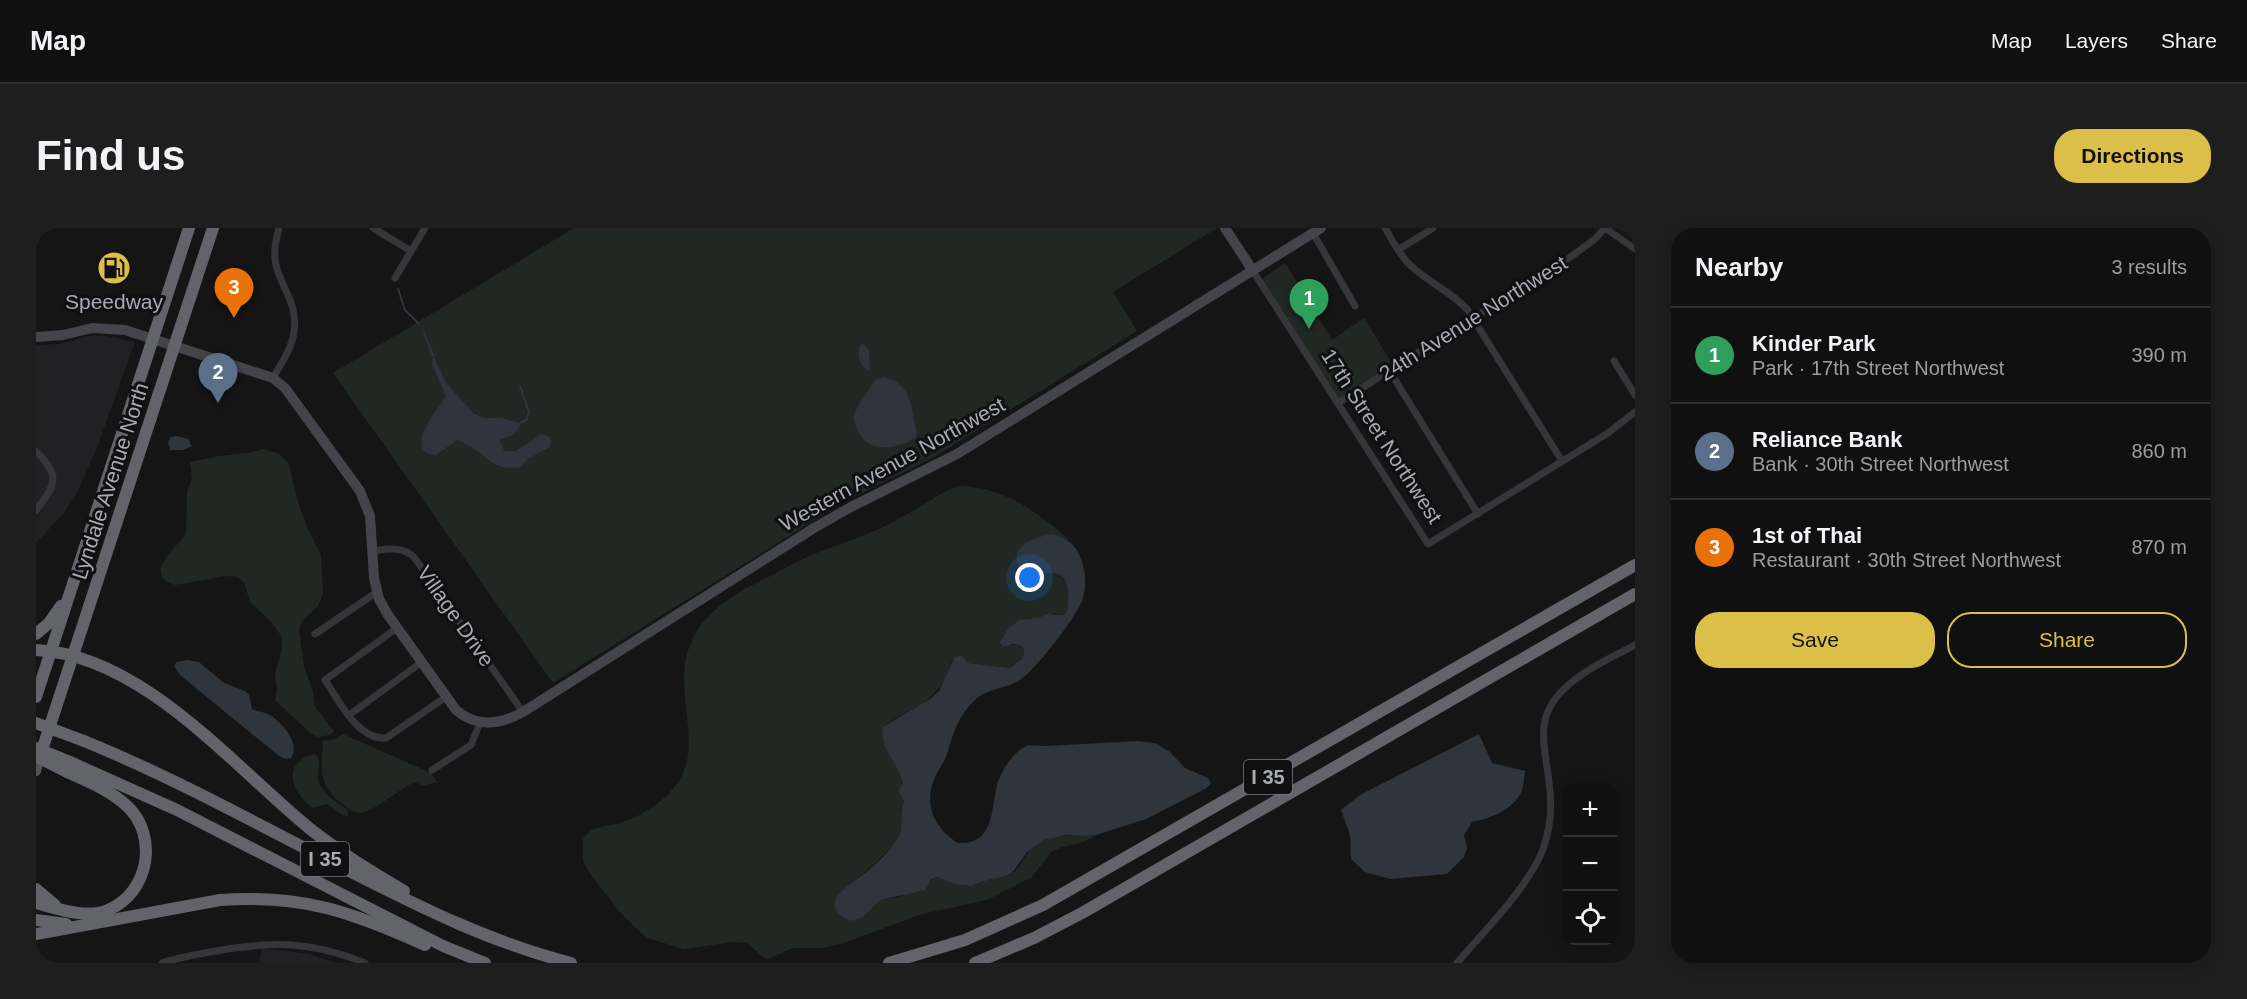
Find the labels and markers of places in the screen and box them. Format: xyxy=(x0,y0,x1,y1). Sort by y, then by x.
fuel station icon: Speedway xyxy=(96,250,132,286)
pin: 3 xyxy=(214,268,254,318)
pin: 1 xyxy=(1290,279,1328,329)
place label: Speedway xyxy=(65,290,164,313)
pin: 2 xyxy=(198,354,237,403)

